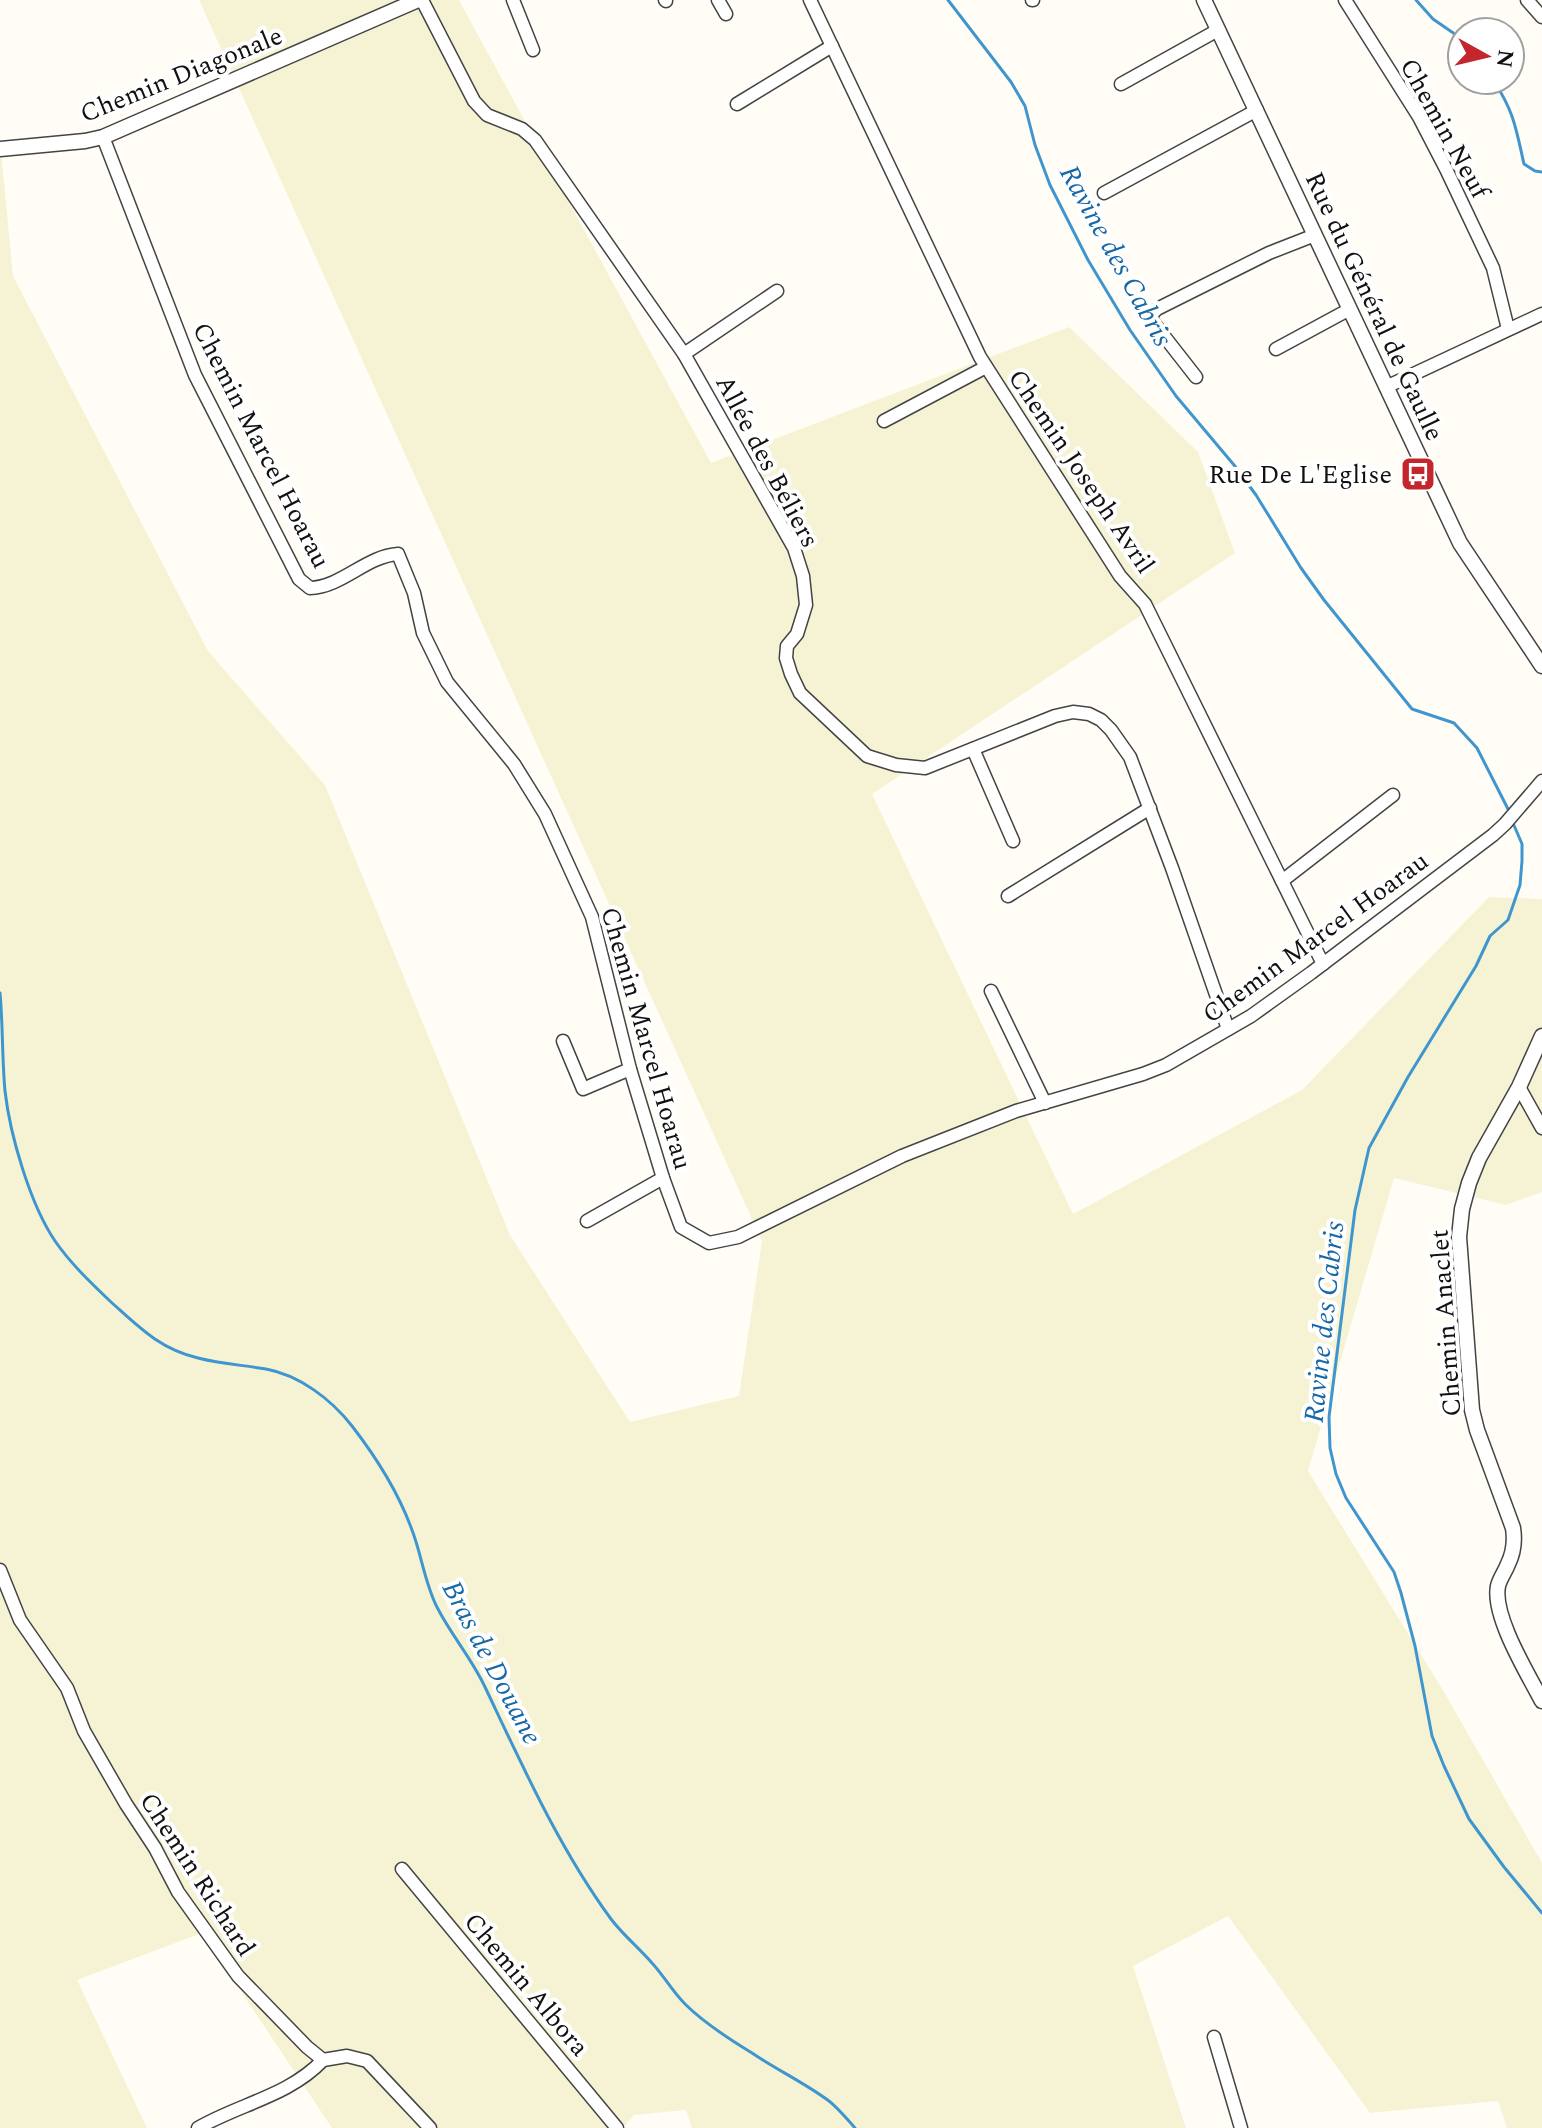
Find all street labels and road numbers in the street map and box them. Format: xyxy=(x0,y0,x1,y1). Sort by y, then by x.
street label: Chemin Diagonale xyxy=(74,16,289,134)
street label: Chemin Neuf xyxy=(1389,51,1500,208)
street label: Rue du Général de Gaulle xyxy=(1294,165,1454,448)
street label: Chemin Marcel Hoarau xyxy=(182,315,341,576)
street label: Chemin Joseph Avril xyxy=(998,361,1165,582)
street label: Allée des Béliers xyxy=(705,368,830,555)
street label: Chemin Marcel Hoarau xyxy=(1194,842,1437,1034)
street label: Chemin Marcel Hoarau xyxy=(589,902,703,1174)
street label: Chemin Anaclet xyxy=(1419,1228,1472,1418)
street label: Chemin Richard xyxy=(129,1784,265,1965)
street label: Chemin Albora xyxy=(454,1904,599,2066)

